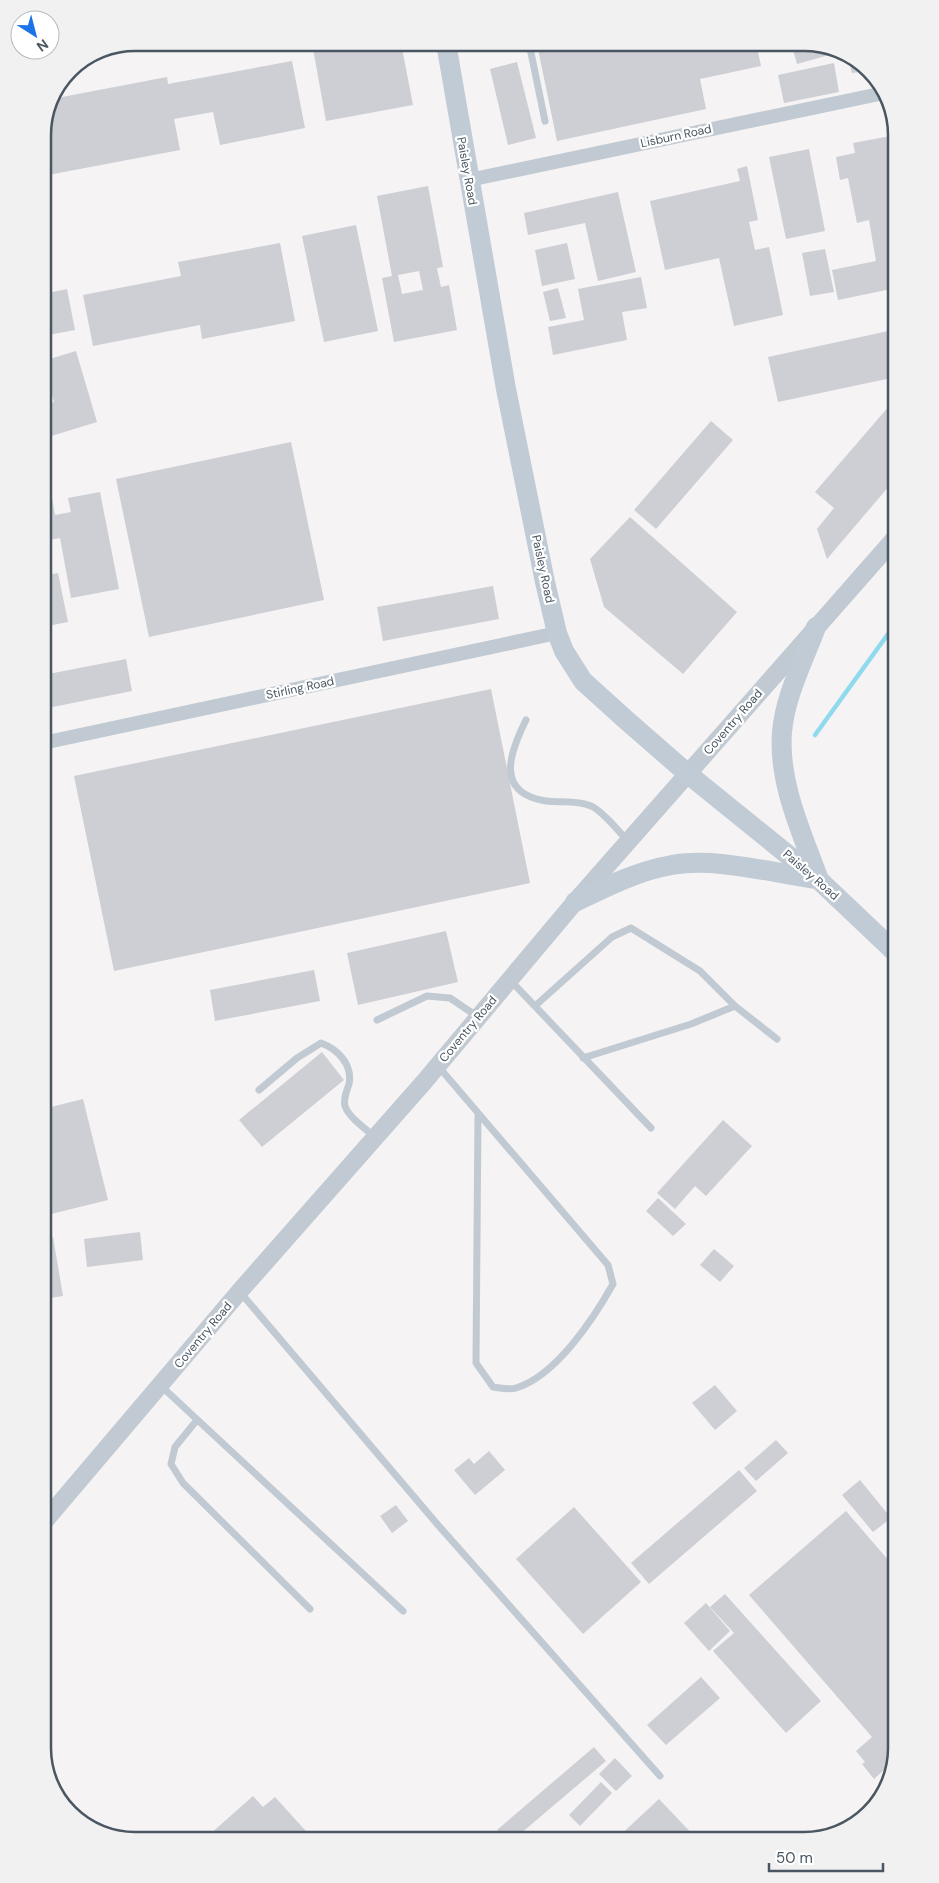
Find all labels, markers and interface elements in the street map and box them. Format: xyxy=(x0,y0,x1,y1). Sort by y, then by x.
north arrow xyxy=(10,10,60,60)
text: N xyxy=(33,35,52,56)
street label: Lisburn Road xyxy=(639,121,713,151)
street label: Paisley Road xyxy=(453,136,481,206)
street label: Paisley Road xyxy=(528,534,558,604)
street label: Stirling Road xyxy=(264,673,336,703)
street label: Coventry Road xyxy=(700,686,766,758)
street label: Paisley Road xyxy=(780,846,842,904)
street label: Coventry Road xyxy=(435,992,501,1066)
street label: Coventry Road xyxy=(170,1298,236,1372)
scale bar xyxy=(769,1840,883,1872)
text: 50 m xyxy=(776,1848,813,1868)

